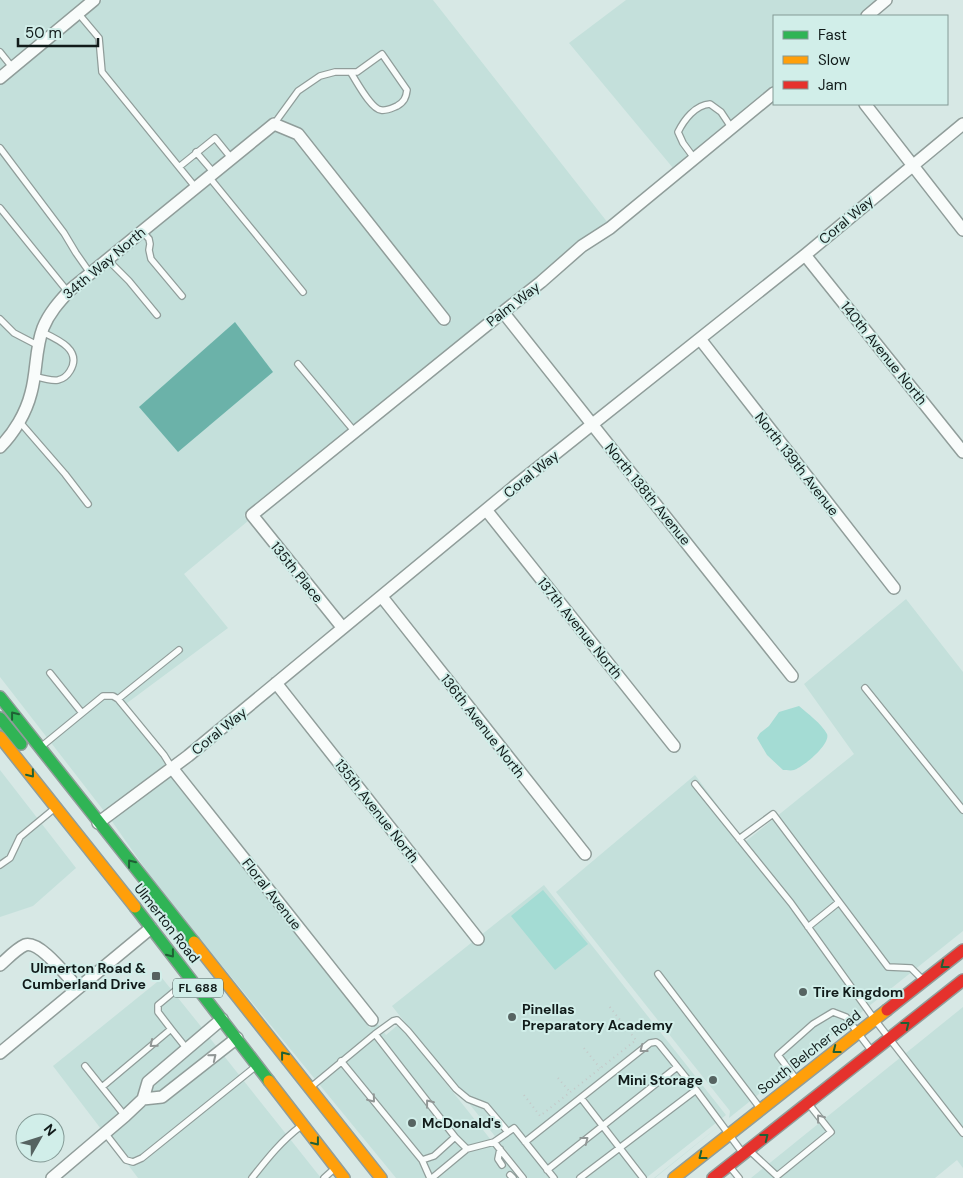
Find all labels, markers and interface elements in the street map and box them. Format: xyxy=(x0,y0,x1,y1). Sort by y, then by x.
scale bar xyxy=(18,15,98,47)
legend xyxy=(773,15,948,105)
text: 50 m xyxy=(25,23,62,43)
text: Fast xyxy=(818,25,847,45)
text: Slow xyxy=(818,50,851,70)
text: Jam xyxy=(818,75,847,95)
street label: Coral Way xyxy=(815,192,877,248)
street label: 34th Way North xyxy=(59,223,149,303)
street label: Palm Way xyxy=(483,277,543,330)
street label: 140th Avenue North xyxy=(837,298,931,408)
street label: North 139th Avenue xyxy=(751,409,843,519)
street label: North 138th Avenue xyxy=(601,439,695,549)
street label: Coral Way xyxy=(500,446,562,502)
street label: 135th Place xyxy=(267,538,327,606)
street label: 137th Avenue North xyxy=(534,574,626,682)
street label: 136th Avenue North xyxy=(437,671,529,781)
street label: Coral Way xyxy=(188,703,250,759)
one-way arrow xyxy=(12,712,20,721)
street label: 135th Avenue North xyxy=(331,756,423,866)
one-way arrow xyxy=(25,769,34,778)
street label: Floral Avenue xyxy=(238,855,306,934)
one-way arrow xyxy=(129,860,137,869)
street label: Ulmerton Road xyxy=(130,880,204,966)
one-way arrow xyxy=(166,948,174,957)
place label: Ulmerton Road & Cumberland Drive xyxy=(22,959,146,993)
one-way arrow xyxy=(940,960,949,969)
marker: Ulmerton Road & Cumberland Drive xyxy=(150,970,162,982)
road number: FL 688 xyxy=(173,978,223,998)
place label: Tire Kingdom xyxy=(813,983,903,1001)
marker: Tire Kingdom xyxy=(797,986,809,998)
place label: Pinellas Preparatory Academy xyxy=(522,1000,674,1034)
street label: South Belcher Road xyxy=(754,1006,864,1098)
marker: Pinellas Preparatory Academy xyxy=(506,1011,518,1023)
one-way arrow xyxy=(900,1023,909,1031)
one-way arrow xyxy=(150,1038,159,1047)
one-way arrow xyxy=(639,1043,648,1052)
one-way arrow xyxy=(833,1044,842,1053)
one-way arrow xyxy=(281,1052,289,1061)
one-way arrow xyxy=(207,1054,216,1062)
place label: Mini Storage xyxy=(618,1071,703,1089)
marker: Mini Storage xyxy=(707,1074,719,1086)
one-way arrow xyxy=(367,1093,375,1102)
one-way arrow xyxy=(426,1100,434,1109)
north arrow xyxy=(15,1113,65,1163)
place label: McDonald's xyxy=(422,1114,501,1132)
one-way arrow xyxy=(816,1114,825,1123)
marker: McDonald's xyxy=(406,1117,418,1129)
text: N xyxy=(40,1120,60,1139)
one-way arrow xyxy=(759,1134,768,1142)
one-way arrow xyxy=(310,1136,318,1145)
one-way arrow xyxy=(580,1136,589,1145)
one-way arrow xyxy=(699,1151,708,1159)

